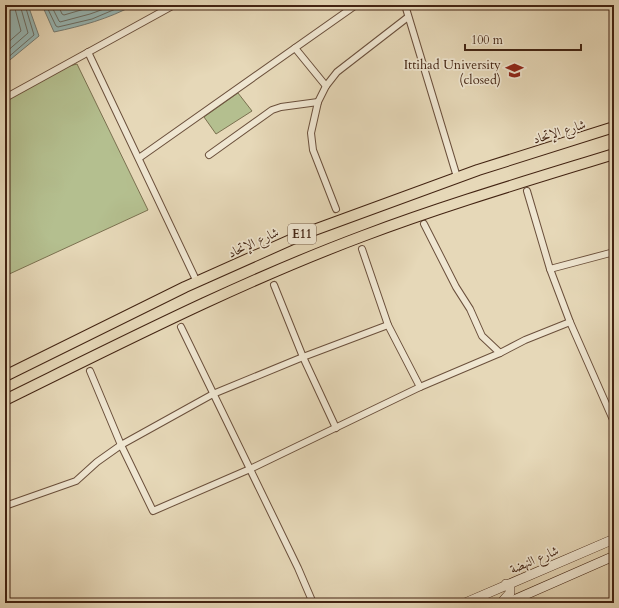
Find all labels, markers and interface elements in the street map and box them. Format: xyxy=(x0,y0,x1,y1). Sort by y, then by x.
scale bar xyxy=(465,26,581,52)
text: 100 m xyxy=(471,32,504,48)
place label: Ittihad University (closed) xyxy=(404,56,501,89)
school or university icon: Ittihad University (closed) xyxy=(504,61,524,81)
street label: شارع الإتحاد xyxy=(531,115,589,150)
street label: شارع الإتحاد xyxy=(225,223,283,264)
road number: E11 xyxy=(288,224,316,244)
street label: شارع النهضة xyxy=(507,542,562,580)

